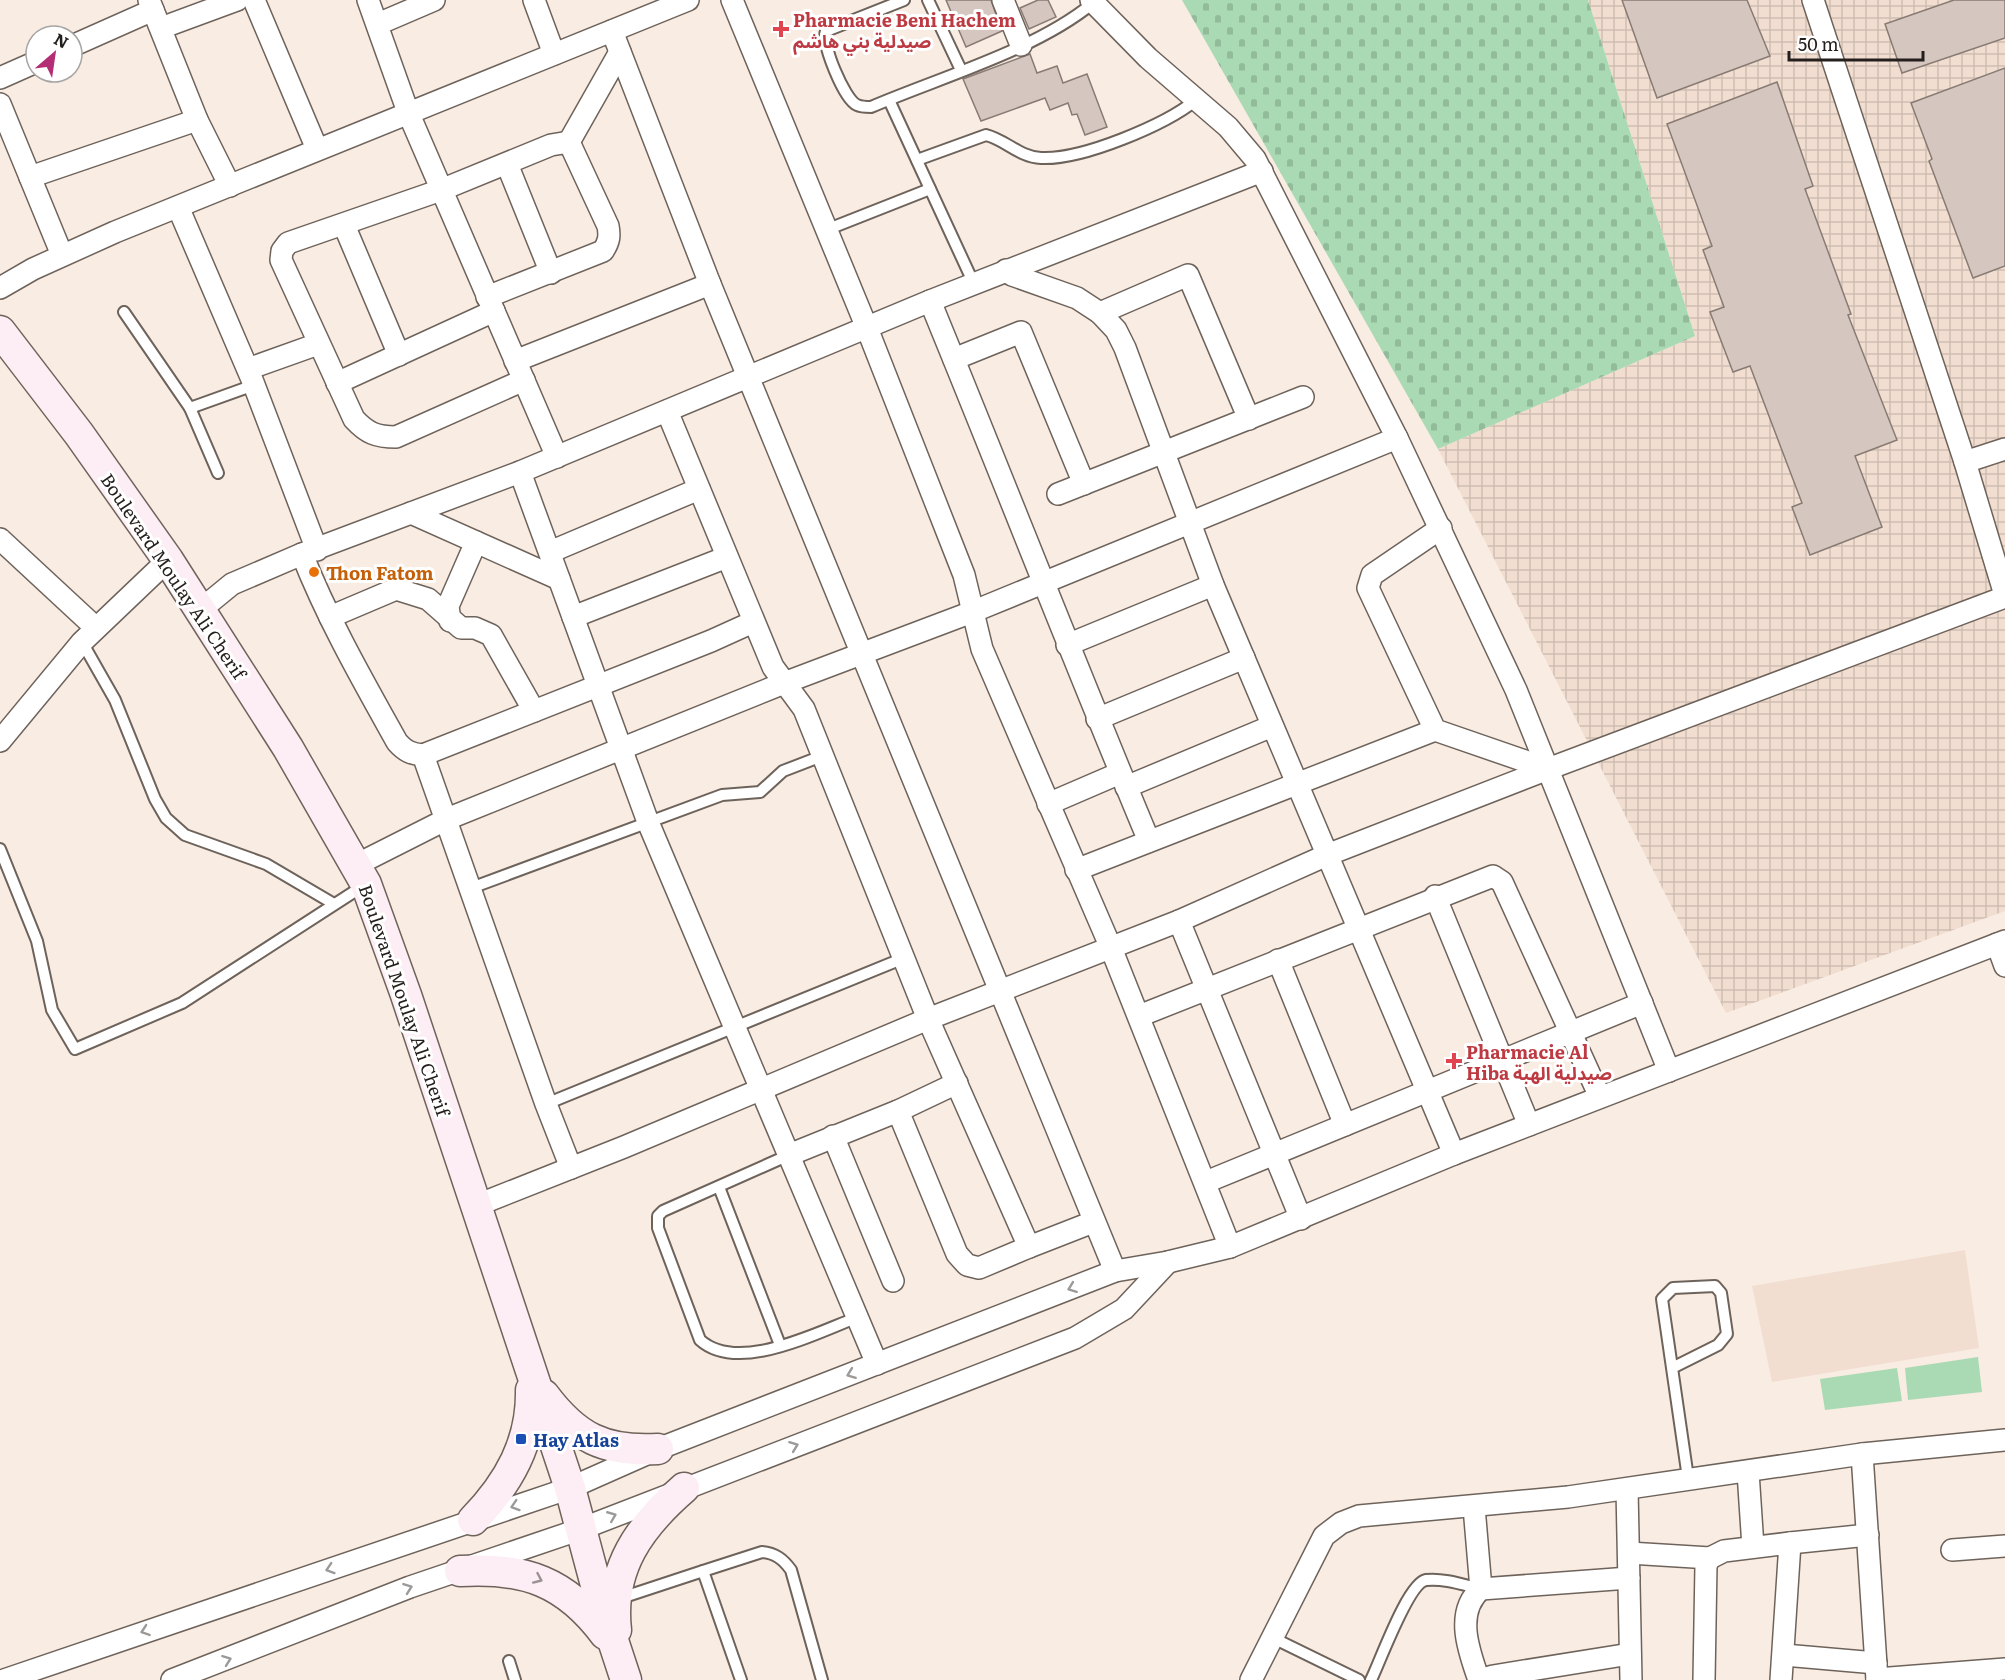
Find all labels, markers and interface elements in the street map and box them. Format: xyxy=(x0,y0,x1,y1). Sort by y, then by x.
place label: Pharmacie Beni Hachem صيدلية بني هاشم xyxy=(793,6,1016,56)
marker: Pharmacie Beni Hachem صيدلية بني هاشم xyxy=(774,22,788,36)
north arrow xyxy=(24,24,84,84)
scale bar xyxy=(1789,24,1922,62)
text: N xyxy=(50,26,73,54)
text: 50 m xyxy=(1798,30,1839,57)
street label: Boulevard Moulay Ali Cherif xyxy=(95,468,254,686)
place label: Thon Fatom xyxy=(326,559,434,586)
marker: Thon Fatom xyxy=(307,565,321,579)
street label: Boulevard Moulay Ali Cherif xyxy=(353,880,458,1121)
place label: Pharmacie Al Hiba صيدلية الهبة xyxy=(1466,1038,1612,1086)
marker: Pharmacie Al Hiba صيدلية الهبة xyxy=(1447,1054,1461,1068)
one-way arrow xyxy=(1067,1281,1078,1293)
one-way arrow xyxy=(846,1367,857,1379)
place label: Hay Atlas xyxy=(533,1426,619,1453)
marker: Hay Atlas xyxy=(514,1432,528,1446)
one-way arrow xyxy=(788,1440,799,1453)
one-way arrow xyxy=(510,1499,521,1511)
one-way arrow xyxy=(606,1511,617,1524)
one-way arrow xyxy=(325,1562,336,1574)
one-way arrow xyxy=(532,1572,543,1584)
one-way arrow xyxy=(402,1583,413,1595)
one-way arrow xyxy=(140,1624,151,1637)
one-way arrow xyxy=(221,1655,232,1667)

